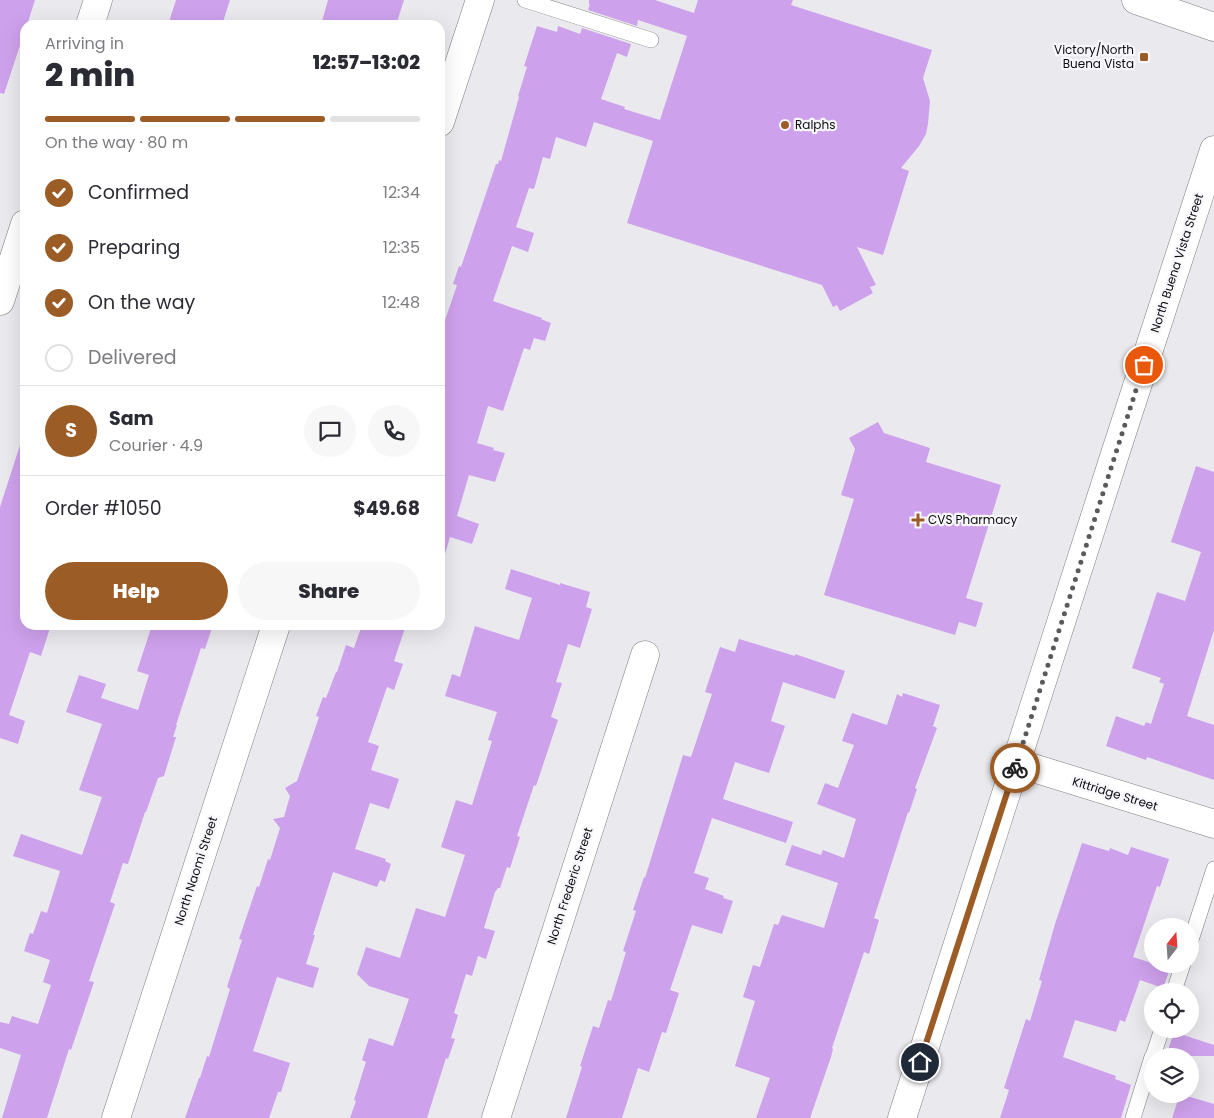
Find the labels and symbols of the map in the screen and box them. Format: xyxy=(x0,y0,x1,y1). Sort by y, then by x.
place label: Victory/North Buena Vista xyxy=(1054,41,1134,72)
marker: Victory/North Buena Vista xyxy=(1138,51,1150,63)
place label: Ralphs xyxy=(795,116,835,133)
marker: Ralphs xyxy=(779,119,791,131)
street label: North Buena Vista Street xyxy=(1146,191,1207,335)
pin xyxy=(1123,344,1165,386)
place label: CVS Pharmacy xyxy=(928,511,1018,528)
marker: CVS Pharmacy xyxy=(912,514,924,526)
courier xyxy=(990,743,1040,793)
street label: Kittridge Street xyxy=(1070,772,1160,815)
street label: North Naomi Street xyxy=(170,814,221,928)
street label: North Frederic Street xyxy=(543,825,597,947)
north arrow xyxy=(1144,918,1199,972)
pin xyxy=(899,1041,941,1083)

